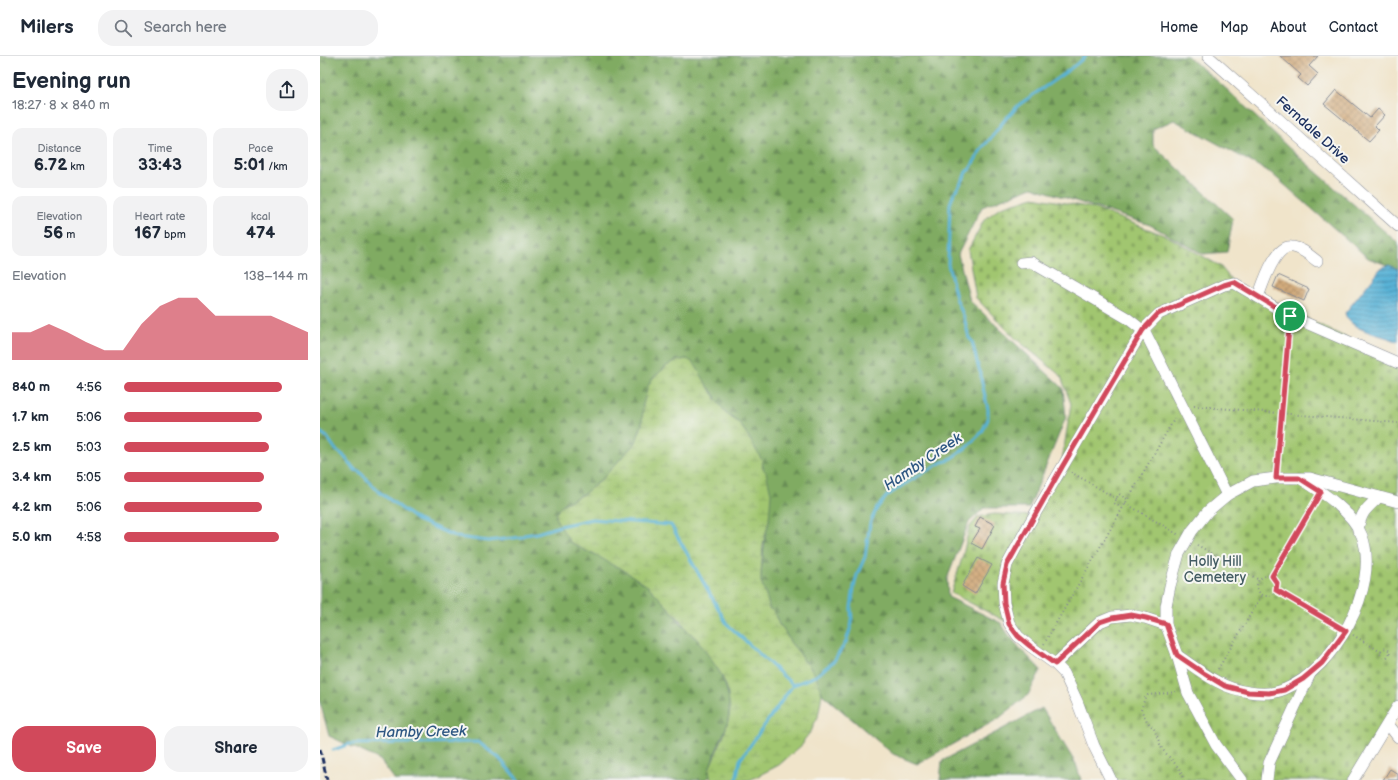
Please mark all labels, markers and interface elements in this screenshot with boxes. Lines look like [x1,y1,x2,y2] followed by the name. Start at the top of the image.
[98,10,378,46] search box
[20,16,74,39] text: Milers
[112,17,134,39] icon: search
[144,18,227,37] text: Search here
[1160,19,1198,36] text: Home
[1220,19,1248,36] text: Map
[1270,19,1307,36] text: About
[1329,19,1378,36] text: Contact
[12,68,131,95] text: Evening run
[266,69,308,111] button: share
[1273,93,1353,167] street label: Ferndale Drive
[12,97,110,113] text: 18:27 · 8 × 840 m
[37,142,81,155] text: Distance
[148,142,172,155] text: Time
[248,142,273,155] text: Pace
[34,155,67,175] text: 6.72
[138,155,182,175] text: 33:43
[234,155,265,175] text: 5:01
[67,160,85,173] text: km
[265,160,288,173] text: /km
[36,210,82,223] text: Elevation
[135,210,185,223] text: Heart rate
[251,210,271,223] text: kcal
[43,223,63,243] text: 56
[134,223,161,243] text: 167
[246,223,275,243] text: 474
[63,228,75,241] text: m
[161,228,186,241] text: bpm
[12,268,66,284] text: Elevation
[244,268,308,284] text: 138–144 m
[1273,299,1307,333] pin
[1279,305,1301,327] icon: arrive
[12,379,50,395] text: 840 m
[76,379,102,395] text: 4:56
[12,409,49,425] text: 1.7 km
[76,409,102,425] text: 5:06
[880,428,966,495] water label: Hamby Creek
[12,439,52,455] text: 2.5 km
[76,439,102,455] text: 5:03
[12,469,52,485] text: 3.4 km
[76,469,101,485] text: 5:05
[12,499,52,515] text: 4.2 km
[76,499,102,515] text: 5:06
[12,529,52,545] text: 5.0 km
[76,529,102,545] text: 4:58
[1184,553,1247,586] park label: Holly Hill Cemetery
[375,722,467,742] water label: Hamby Creek
[12,726,156,772] button: Save
[164,726,308,772] button: Share

